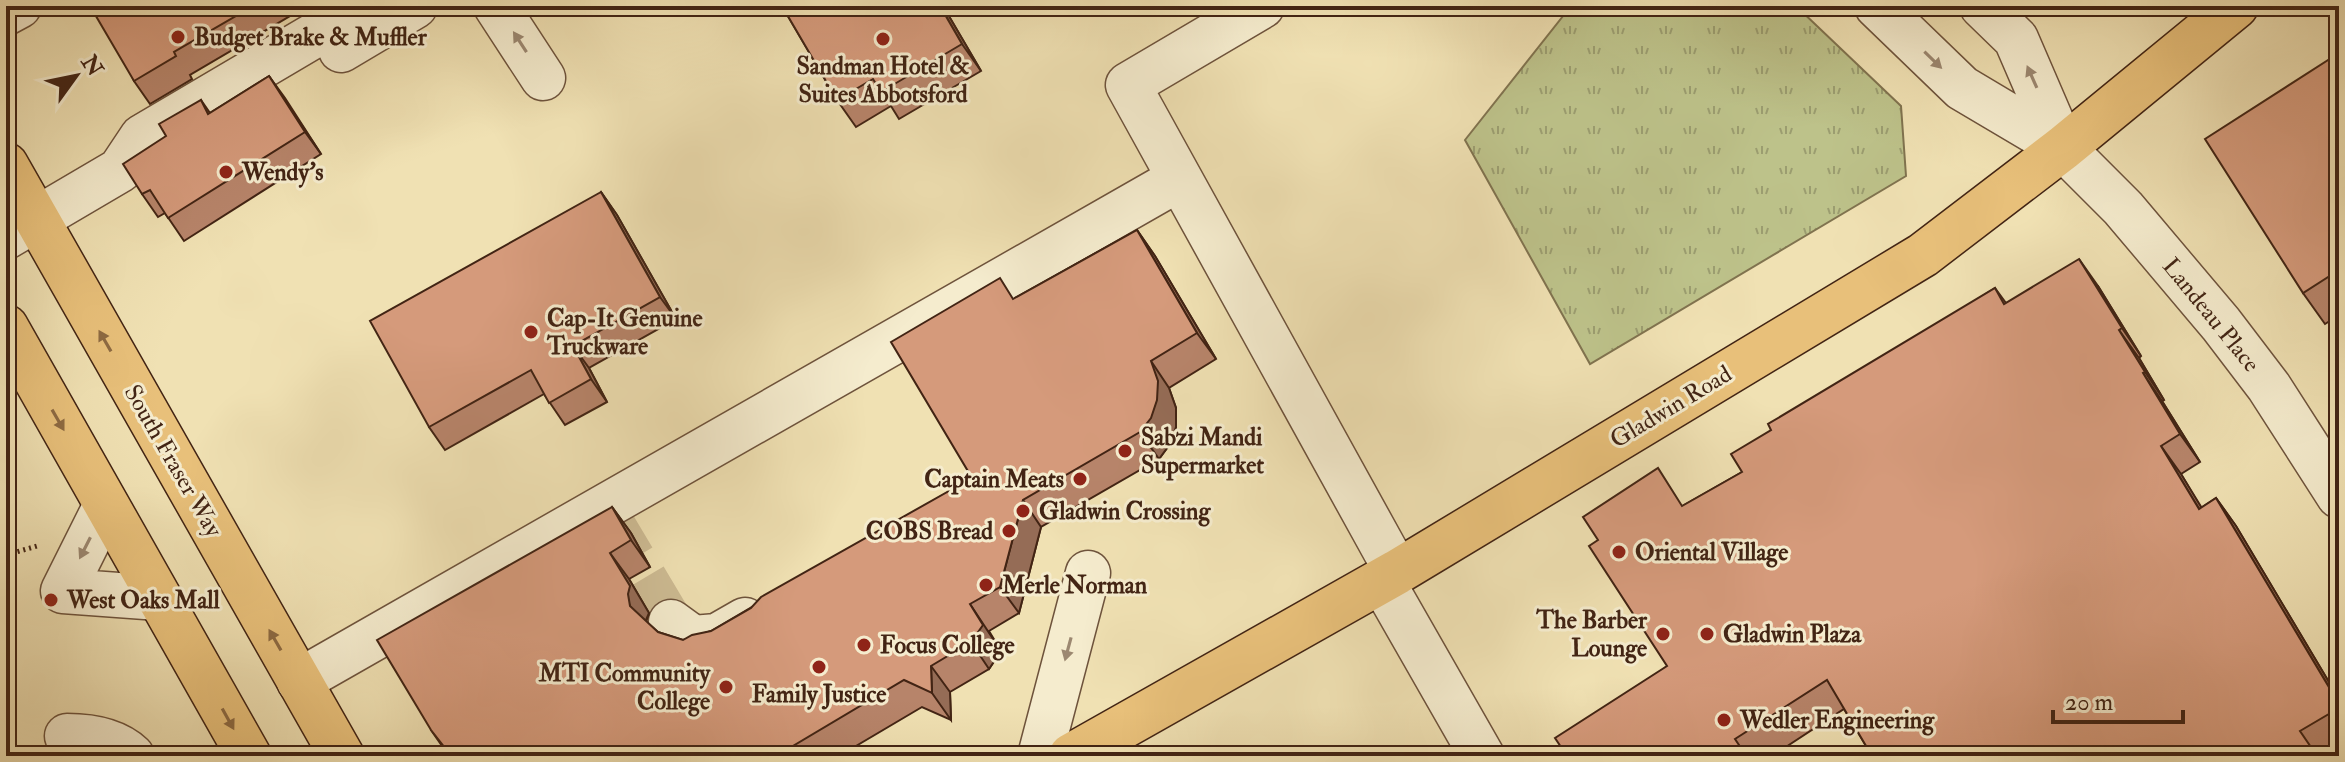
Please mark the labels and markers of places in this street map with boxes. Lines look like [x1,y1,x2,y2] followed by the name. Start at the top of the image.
[194,22,428,53] place label: Budget Brake & Muffler
[169,28,187,46] marker: Budget Brake & Muffler
[874,30,892,48] marker: Sandman Hotel & Suites Abbotsford
[796,51,970,110] place label: Sandman Hotel & Suites Abbotsford
[241,157,323,188] place label: Wendy's
[217,163,235,181] marker: Wendy's
[546,303,702,362] place label: Cap-It Genuine Truckware
[522,323,540,341] marker: Cap-It Genuine Truckware
[1141,422,1264,481] place label: Sabzi Mandi Supermarket
[1116,442,1134,460] marker: Sabzi Mandi Supermarket
[924,464,1064,495] place label: Captain Meats
[1071,470,1089,488] marker: Captain Meats
[1039,496,1211,527] place label: Gladwin Crossing
[1014,502,1032,520] marker: Gladwin Crossing
[866,516,993,547] place label: COBS Bread
[1000,522,1018,540] marker: COBS Bread
[1635,537,1788,568] place label: Oriental Village
[1610,543,1628,561] marker: Oriental Village
[1001,570,1148,601] place label: Merle Norman
[977,576,995,594] marker: Merle Norman
[66,585,220,616] place label: West Oaks Mall
[42,591,60,609] marker: West Oaks Mall
[1535,605,1648,664] place label: The Barber Lounge
[1723,619,1862,650] place label: Gladwin Plaza
[1654,625,1672,643] marker: The Barber Lounge
[1698,625,1716,643] marker: Gladwin Plaza
[880,630,1015,661] place label: Focus College
[855,636,873,654] marker: Focus College
[538,658,711,717] place label: MTI Community College
[810,658,828,676] marker: Family Justice
[717,678,735,696] marker: MTI Community College
[752,679,886,710] place label: Family Justice
[1739,705,1935,736] place label: Wedler Engineering
[1715,711,1733,729] marker: Wedler Engineering

